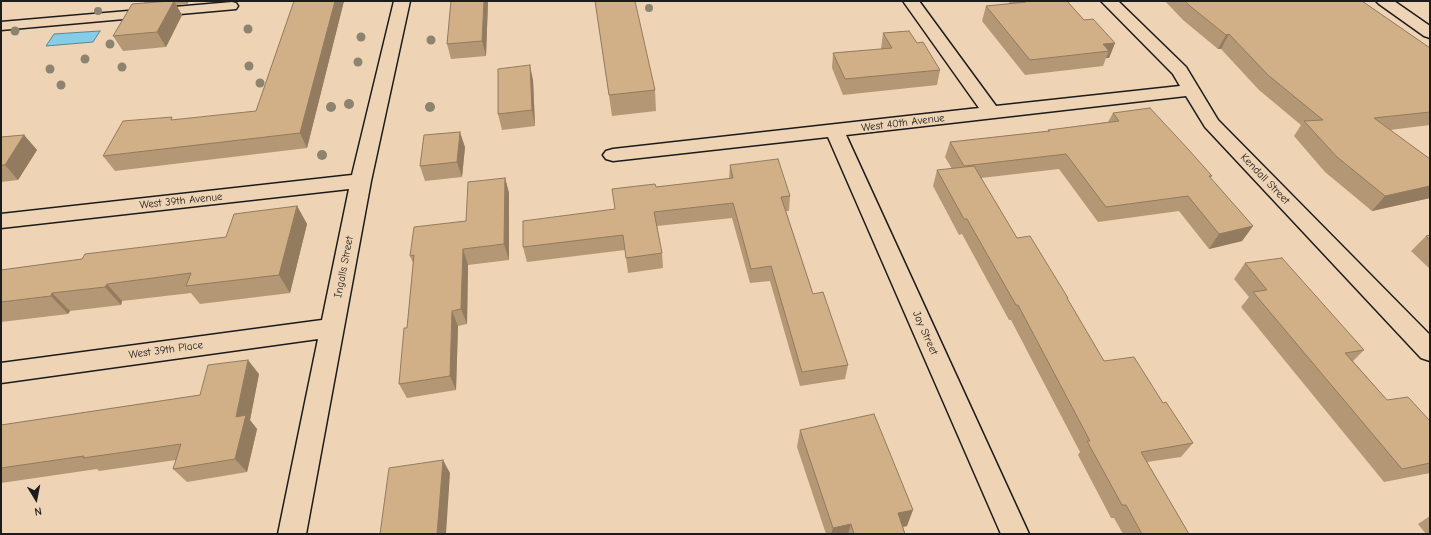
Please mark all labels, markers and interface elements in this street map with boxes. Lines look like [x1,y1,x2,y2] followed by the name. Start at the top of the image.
[861,111,945,135] street label: West 40th Avenue
[1238,151,1292,207] street label: Kendall Street
[139,190,223,212] street label: West 39th Avenue
[332,235,356,299] street label: Ingalls Street
[909,309,941,357] street label: Jay Street
[128,338,204,362] street label: West 39th Place
[16,479,56,519] north arrow
[34,504,43,518] text: N

